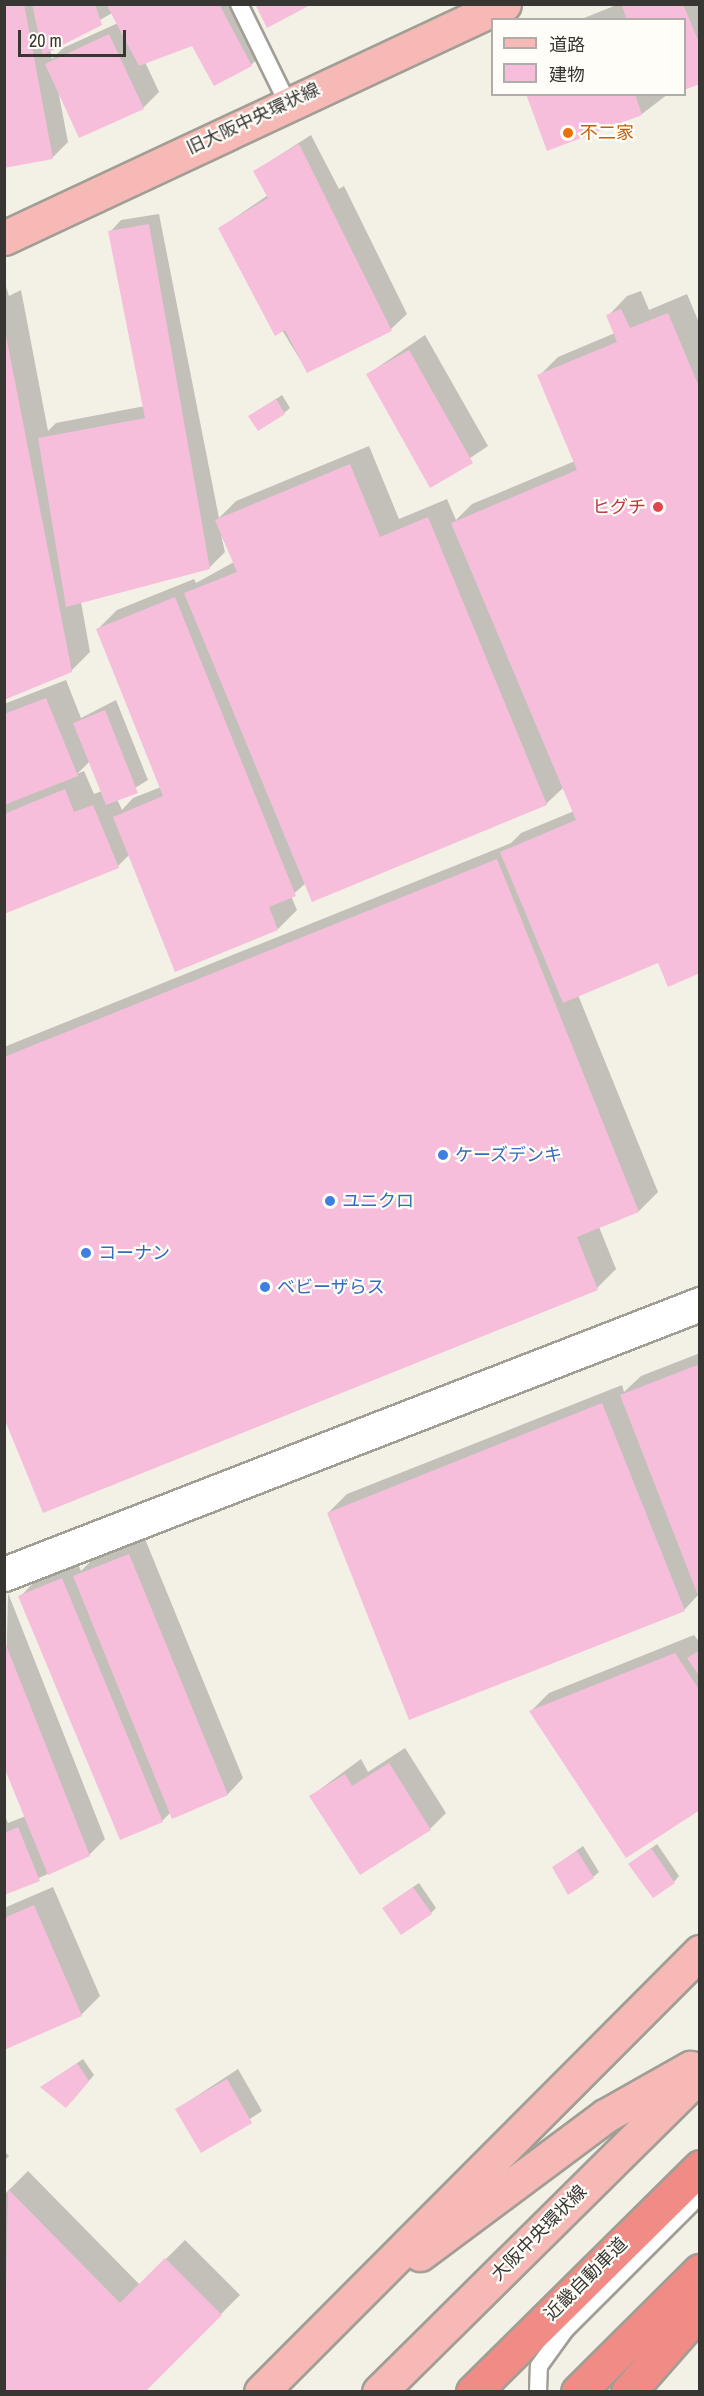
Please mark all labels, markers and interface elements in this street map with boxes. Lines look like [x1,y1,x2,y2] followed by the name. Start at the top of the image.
[21,18,129,56] scale bar
[491,18,686,96] legend
[29,28,62,53] text: 20 m
[549,32,585,57] text: 道路
[549,62,585,87] text: 建物
[183,79,323,159] street label: 旧大阪中央環状線
[580,122,634,144] place label: 不二家
[561,126,575,140] marker: 不二家
[592,496,646,518] place label: ヒグチ
[651,500,665,514] marker: ヒグチ
[455,1144,563,1166] place label: ケーズデンキ
[436,1148,450,1162] marker: ケーズデンキ
[342,1190,414,1212] place label: ユニクロ
[323,1194,337,1208] marker: ユニクロ
[98,1242,170,1264] place label: コーナン
[79,1246,93,1260] marker: コーナン
[277,1276,385,1298] place label: ベビーザらス
[258,1280,272,1294] marker: ベビーザらス
[487,2181,591,2285] street label: 大阪中央環状線
[540,2233,632,2325] street label: 近畿自動車道

